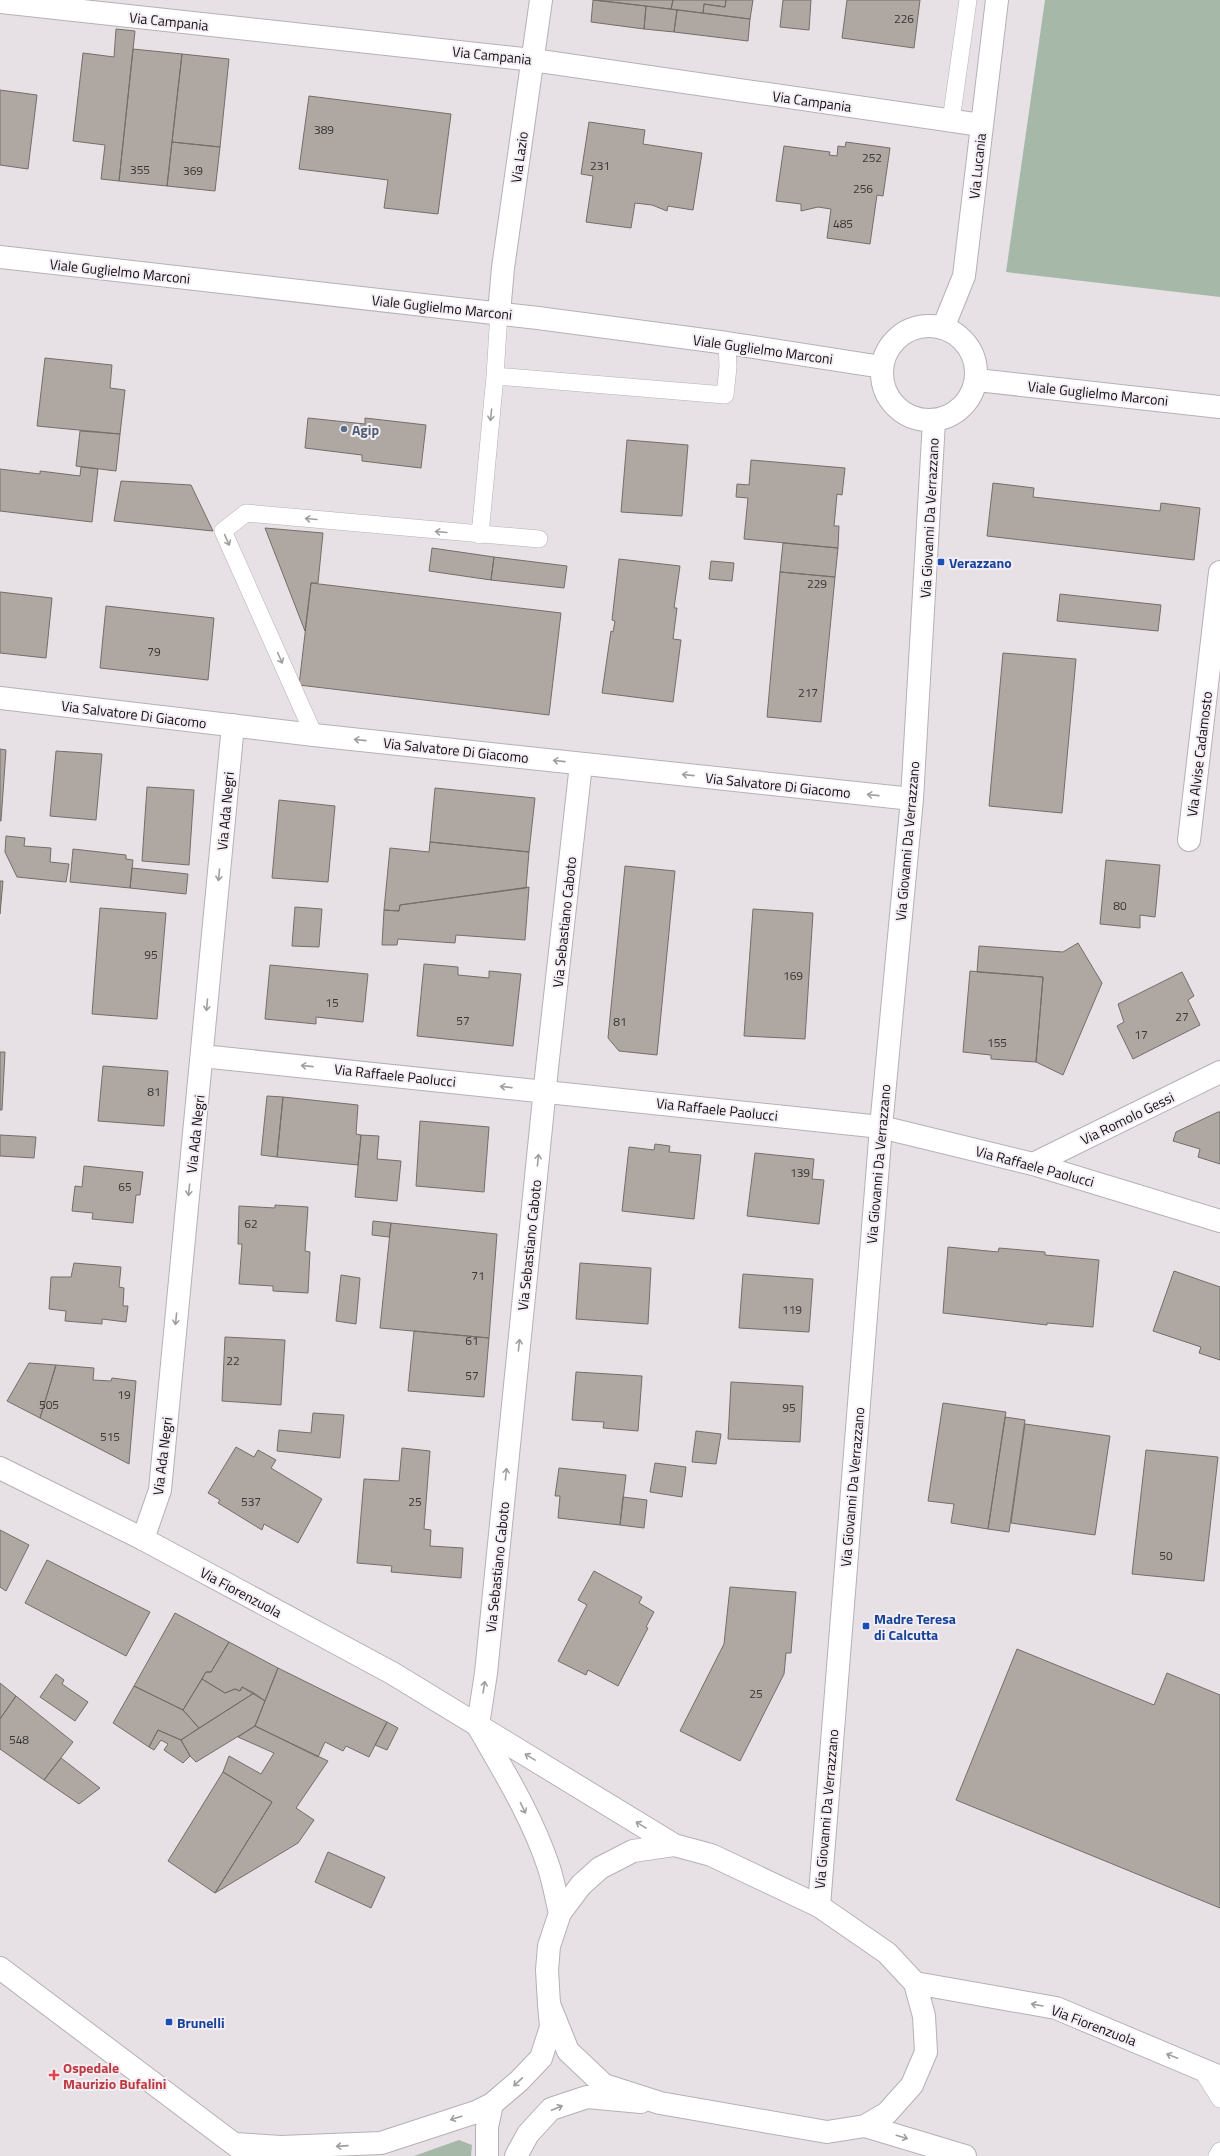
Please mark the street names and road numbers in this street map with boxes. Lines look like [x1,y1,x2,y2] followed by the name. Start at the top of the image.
[128,6,210,36] street label: Via Campania
[451,40,533,70] street label: Via Campania
[771,85,853,117] street label: Via Campania
[505,130,533,184] street label: Via Lazio
[963,132,991,200] street label: Via Lucania
[49,253,191,289] street label: Viale Guglielmo Marconi
[371,289,513,325] street label: Viale Guglielmo Marconi
[692,329,834,369] street label: Viale Guglielmo Marconi
[1027,375,1169,411] street label: Viale Guglielmo Marconi
[914,437,944,599] street label: Via Giovanni Da Verrazzano
[1181,690,1217,818] street label: Via Alvise Cadamosto
[60,695,208,733] street label: Via Salvatore Di Giacomo
[382,732,530,768] street label: Via Salvatore Di Giacomo
[890,760,924,922] street label: Via Giovanni Da Verrazzano
[704,767,852,803] street label: Via Salvatore Di Giacomo
[211,771,239,851] street label: Via Ada Negri
[547,856,581,988] street label: Via Sebastiano Caboto
[333,1058,457,1092] street label: Via Raffaele Paolucci
[861,1083,895,1245] street label: Via Giovanni Da Verrazzano
[1077,1086,1177,1150] street label: Via Romolo Gessi
[655,1092,779,1126] street label: Via Raffaele Paolucci
[180,1094,210,1174] street label: Via Ada Negri
[973,1140,1097,1192] street label: Via Raffaele Paolucci
[512,1179,546,1311] street label: Via Sebastiano Caboto
[835,1406,869,1568] street label: Via Giovanni Da Verrazzano
[147,1416,177,1496] street label: Via Ada Negri
[480,1501,514,1633] street label: Via Sebastiano Caboto
[196,1562,286,1622] street label: Via Fiorenzuola
[809,1728,843,1890] street label: Via Giovanni Da Verrazzano
[1048,1999,1140,2051] street label: Via Fiorenzuola

